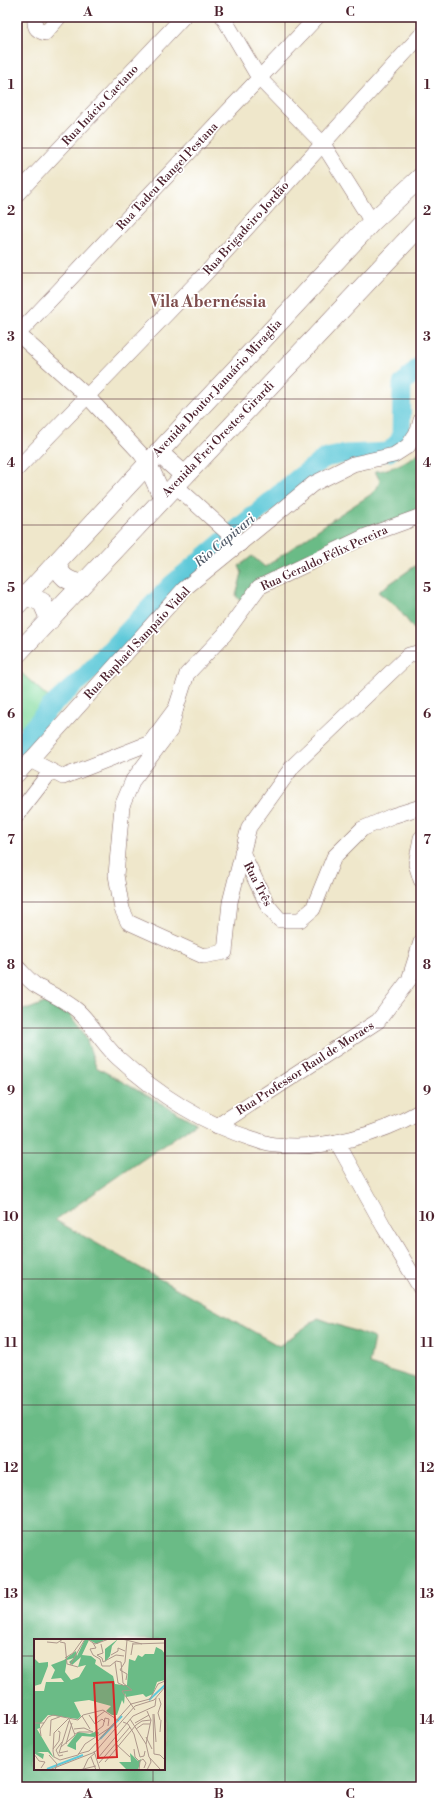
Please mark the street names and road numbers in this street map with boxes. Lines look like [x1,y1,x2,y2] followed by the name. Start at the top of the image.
[59,61,142,149] street label: Rua Inácio Caetano
[113,119,222,233] street label: Rua Tadeu Rangel Pestana
[200,178,293,278] street label: Rua Brigadeiro Jordão
[149,316,286,461] street label: Avenida Doutor Januário Miraglia
[158,378,278,501] street label: Avenida Frei Orestes Girardi
[258,522,391,594] street label: Rua Geraldo Félix Pereira
[81,584,194,703] street label: Rua Raphael Sampaio Vidal
[240,859,275,909] street label: Rua Três
[234,1018,377,1119] street label: Rua Professor Raul de Moraes

